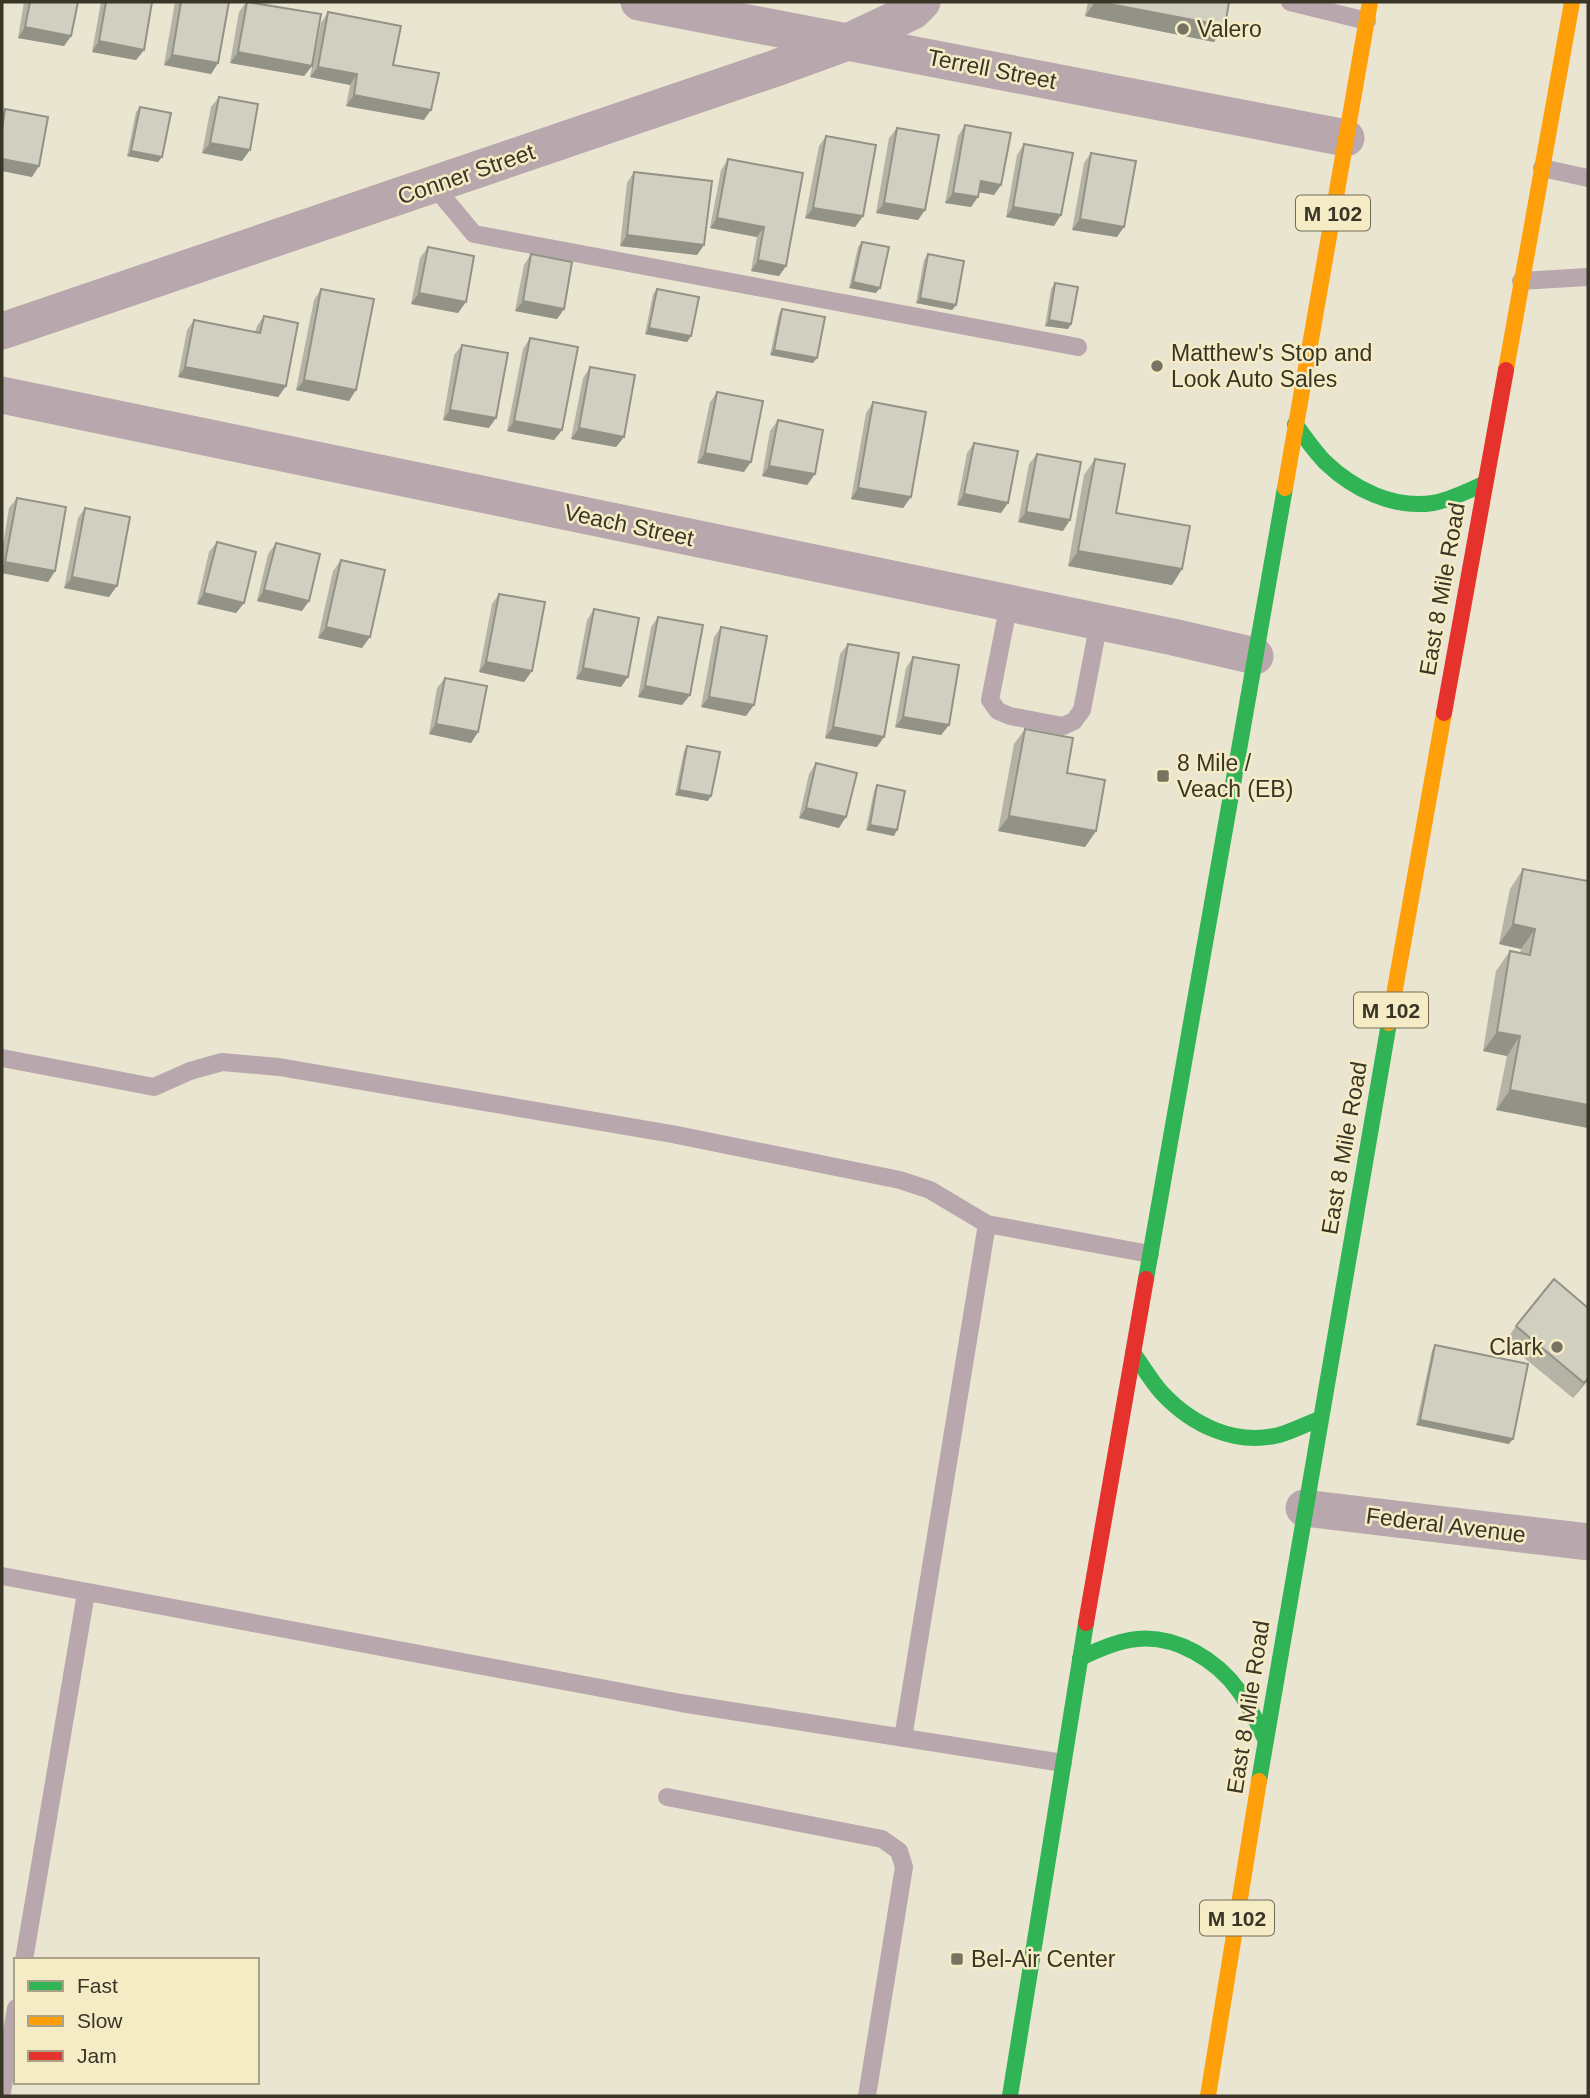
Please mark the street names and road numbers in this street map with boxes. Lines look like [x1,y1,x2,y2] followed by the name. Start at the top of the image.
[926,44,1059,94] street label: Terrell Street
[394,138,538,210] street label: Conner Street
[1296,196,1370,230] road number: M 102
[562,499,697,552] street label: Veach Street
[1414,501,1470,677] street label: East 8 Mile Road
[1354,992,1428,1028] road number: M 102
[1316,1060,1372,1236] street label: East 8 Mile Road
[1365,1502,1527,1548] street label: Federal Avenue
[1221,1618,1275,1796] street label: East 8 Mile Road
[1200,1900,1274,1936] road number: M 102

